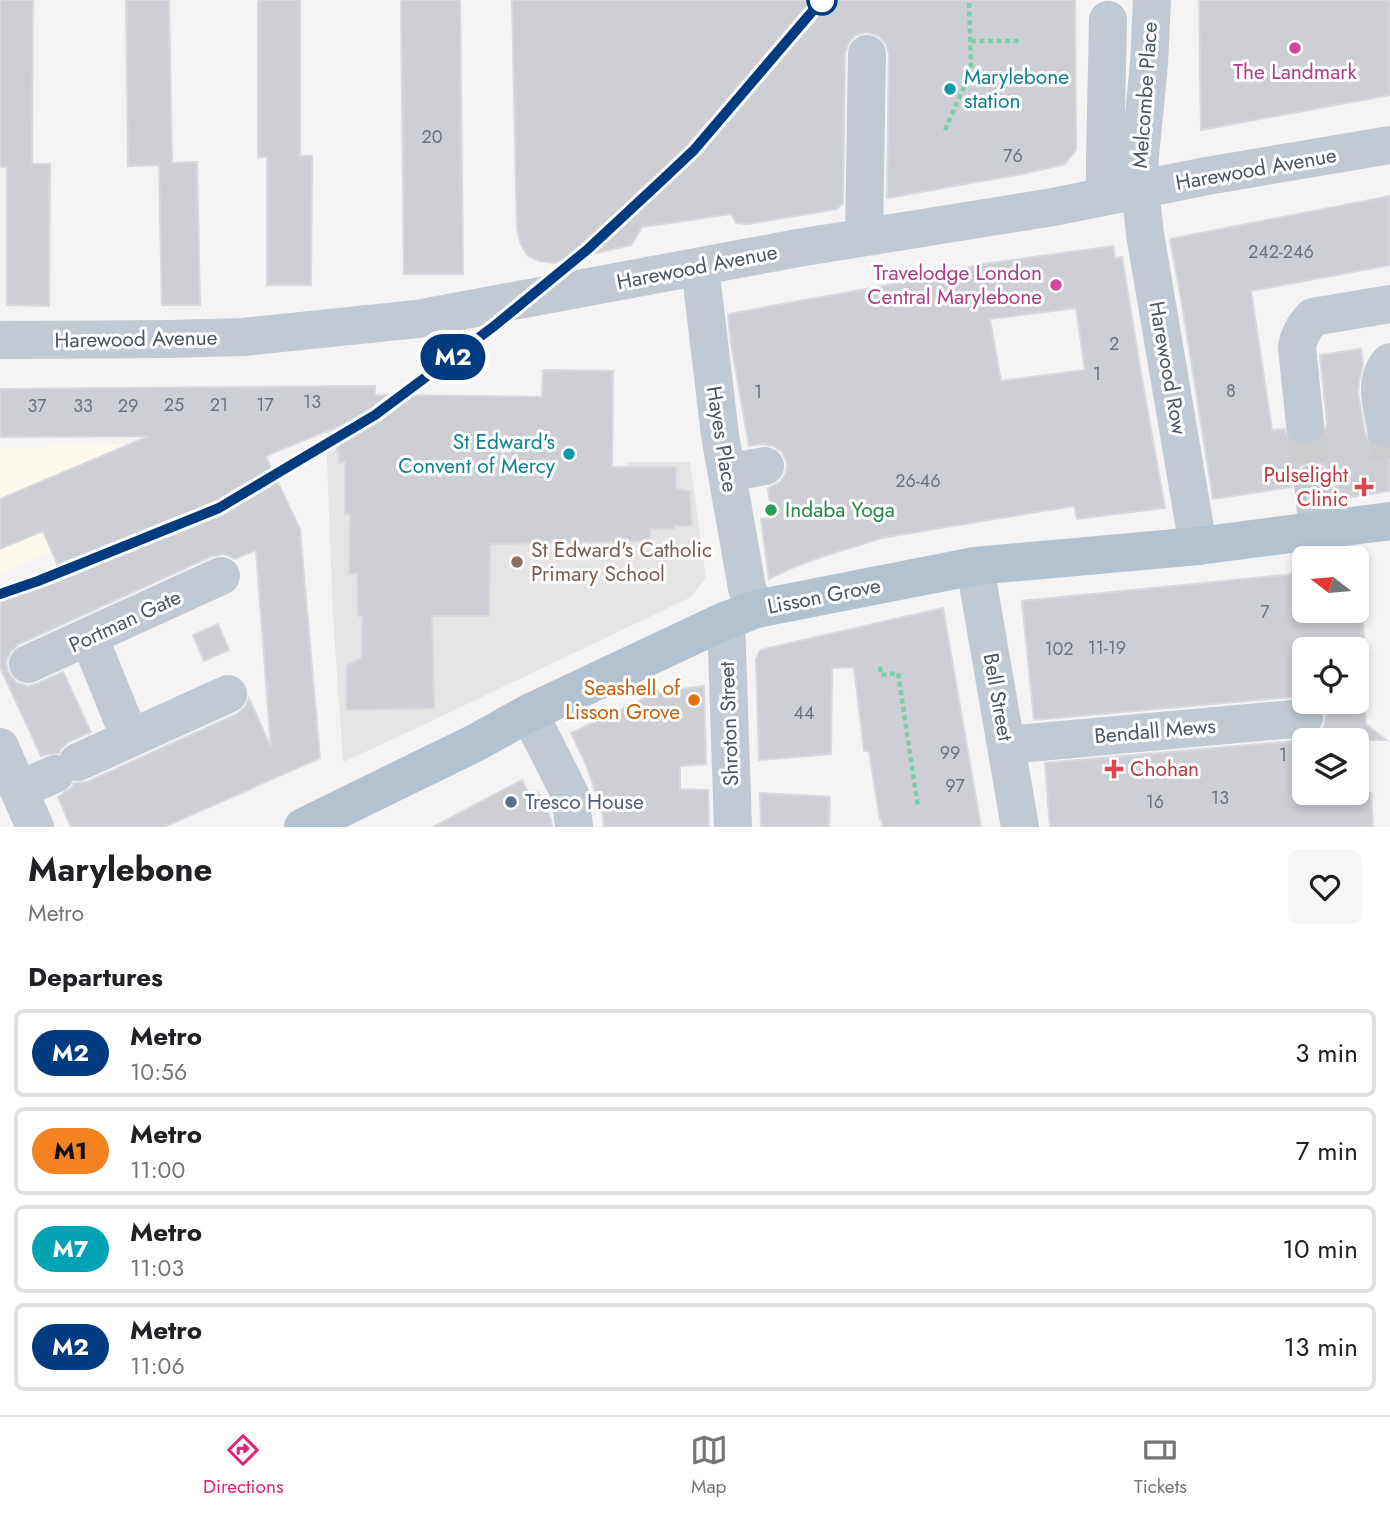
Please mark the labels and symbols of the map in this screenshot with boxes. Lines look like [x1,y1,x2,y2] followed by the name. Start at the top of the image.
[807,0,837,15] unlabelled marker
[1125,20,1165,169] street label: Melcombe Place
[1287,40,1303,56] marker: The Landmark
[1233,57,1357,87] place label: The Landmark
[964,62,1069,116] place label: Marylebone station
[942,81,958,97] marker: Marylebone station
[421,124,443,150] house number: 20
[1173,140,1339,198] street label: Harewood Avenue
[1003,143,1023,169] house number: 76
[614,237,780,297] street label: Harewood Avenue
[1248,239,1314,265] house number: 242-246
[867,258,1042,312] place label: Travelodge London Central Marylebone
[1048,277,1064,293] marker: Travelodge London Central Marylebone
[1142,299,1195,438] street label: Harewood Row
[54,323,218,355] street label: Harewood Avenue
[1109,331,1119,357] house number: 2
[421,334,484,380] line badge: M2
[1093,361,1101,387] house number: 1
[1226,378,1236,404] house number: 8
[754,379,762,405] house number: 1
[699,384,745,494] street label: Hayes Place
[303,389,321,415] house number: 13
[164,392,184,418] house number: 25
[210,392,228,418] house number: 21
[256,392,274,418] house number: 17
[27,393,47,419] house number: 37
[73,393,93,419] house number: 33
[118,393,138,419] house number: 29
[398,427,556,481] place label: St Edward's Convent of Mercy
[561,446,577,462] marker: St Edward's Convent of Mercy
[1263,460,1348,514] place label: Pulselight Clinic
[895,468,941,494] house number: 26-46
[1354,477,1374,497] marker: Pulselight Clinic
[785,495,895,525] place label: Indaba Yoga
[763,502,779,518] marker: Indaba Yoga
[531,535,712,589] place label: St Edward's Catholic Primary School
[1292,546,1368,623] north arrow
[509,554,525,570] marker: St Edward's Catholic Primary School
[765,570,883,622] street label: Lisson Grove
[64,582,186,660] street label: Portman Gate
[1260,599,1270,625] house number: 7
[1088,635,1126,661] house number: 11-19
[1044,636,1074,662] house number: 102
[976,651,1020,743] street label: Bell Street
[712,661,746,787] street label: Shroton Street
[565,673,681,727] place label: Seashell of Lisson Grove
[686,692,702,708] marker: Seashell of Lisson Grove
[794,700,815,726] house number: 44
[1093,711,1217,751] street label: Bendall Mews
[940,740,960,766] house number: 99
[1279,742,1287,768] house number: 1
[1130,754,1199,784] place label: Chohan
[1104,759,1124,779] marker: Chohan
[945,773,965,799] house number: 97
[1211,785,1229,811] house number: 13
[525,787,644,817] place label: Tresco House
[1146,789,1164,815] house number: 16
[503,794,519,810] marker: Tresco House

